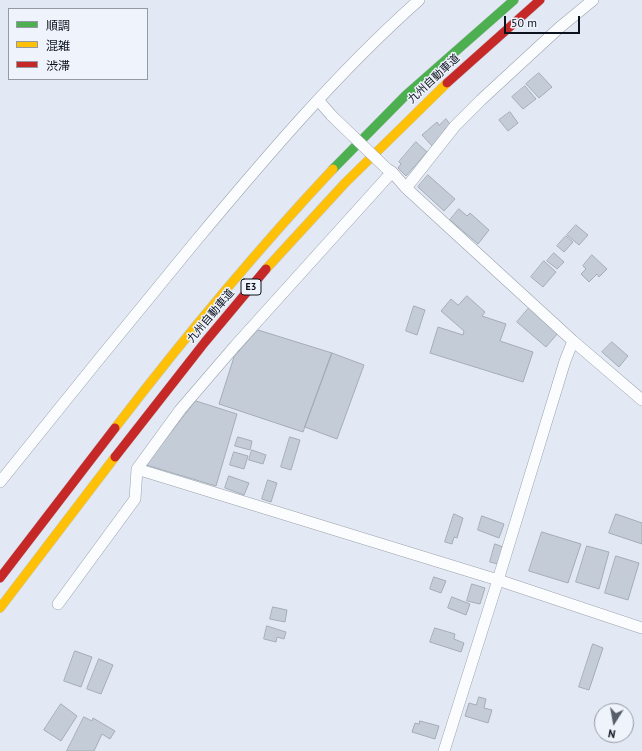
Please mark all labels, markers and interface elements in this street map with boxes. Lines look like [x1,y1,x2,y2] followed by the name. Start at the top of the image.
[8,8,148,80] legend
[506,8,582,34] scale bar
[511,15,537,30] text: 50 m
[46,18,70,33] text: 順調
[46,38,70,53] text: 混雑
[405,52,463,106] street label: 九州自動車道
[46,58,70,73] text: 渋滞
[241,279,261,295] road number: E3
[185,286,237,346] street label: 九州自動車道
[594,703,634,743] north arrow
[607,726,617,741] text: N

